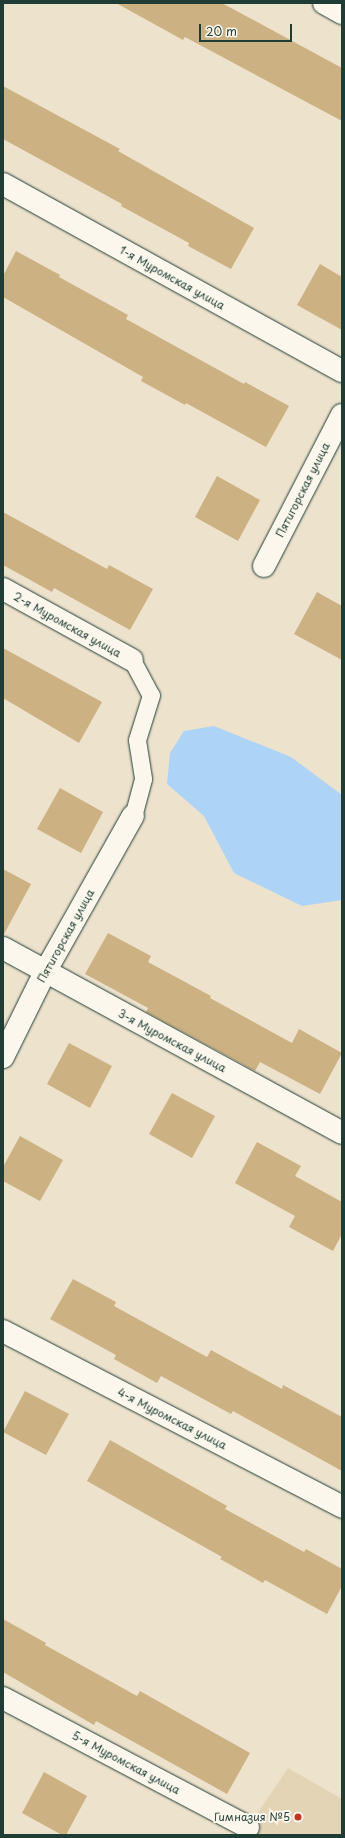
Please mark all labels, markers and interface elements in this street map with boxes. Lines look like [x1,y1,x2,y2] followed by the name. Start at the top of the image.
[201,16,294,42] scale bar
[206,22,237,40] text: 20 m
[117,243,227,313] street label: 1-я Муромская улица
[273,440,333,540] street label: Пятигорская улица
[11,590,123,660] street label: 2-я Муромская улица
[35,887,97,985] street label: Пятигорская улица
[115,1007,229,1075] street label: 3-я Муромская улица
[115,1386,229,1452] street label: 4-я Муромская улица
[70,1729,182,1797] street label: 5-я Муромская улица
[214,1810,290,1824] place label: Гимназия №5
[293,1812,303,1822] marker: Гимназия №5

